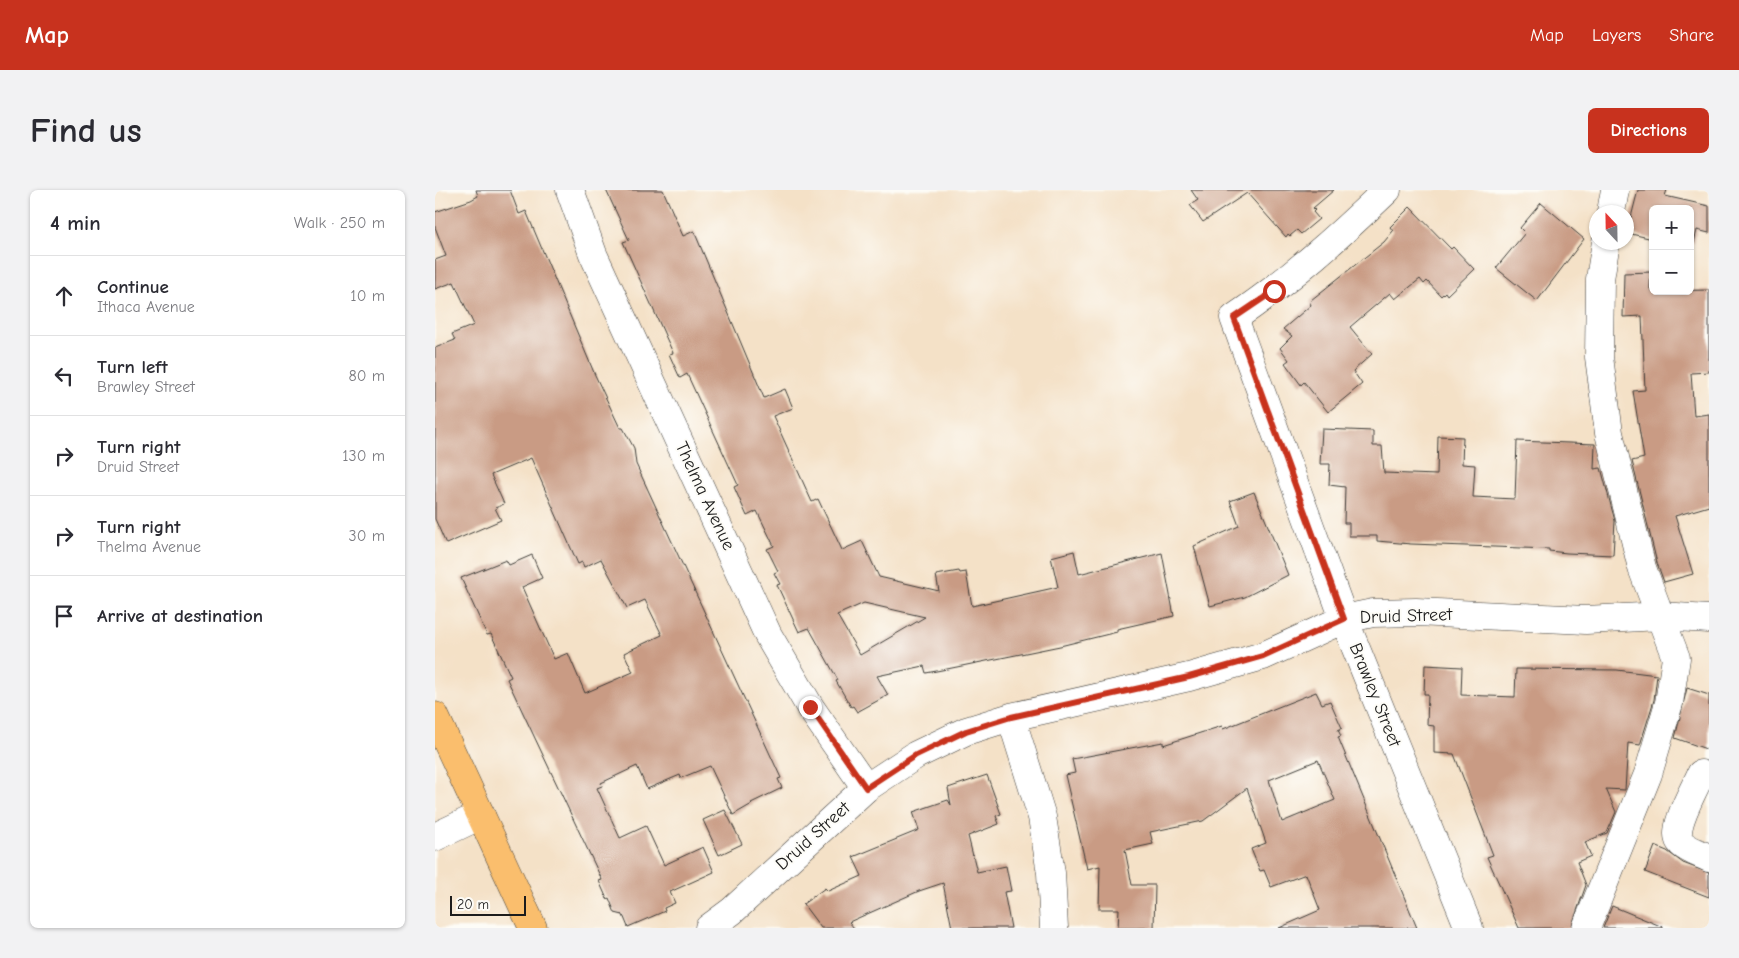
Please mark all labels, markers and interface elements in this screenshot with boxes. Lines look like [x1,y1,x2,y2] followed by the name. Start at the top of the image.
[25,21,69,49] text: Map
[1530,25,1564,46] text: Map
[1592,25,1641,46] text: Layers
[1669,25,1714,46] text: Share
[1588,108,1709,153] button: Directions
[30,110,142,151] text: Find us
[1589,205,1634,250] north arrow
[1649,205,1694,295] map controls
[1649,205,1694,250] button: +
[50,211,101,235] text: 4 min
[294,214,385,232] text: Walk · 250 m
[1649,250,1694,295] button: −
[97,276,169,298] text: Continue
[1263,280,1286,303] route start
[50,282,78,310] icon: ahead
[350,287,385,305] text: 10 m
[97,298,195,316] text: Ithaca Avenue
[97,356,168,378] text: Turn left
[50,362,78,390] icon: left
[348,367,385,385] text: 80 m
[97,378,195,396] text: Brawley Street
[97,436,181,458] text: Turn right
[671,439,739,553] street label: Thelma Avenue
[50,442,78,470] icon: right
[342,447,385,465] text: 130 m
[97,458,179,476] text: Druid Street
[97,516,181,538] text: Turn right
[50,522,78,550] icon: right
[349,527,385,545] text: 30 m
[97,538,201,556] text: Thelma Avenue
[50,602,78,630] icon: arrive
[1359,604,1453,628] street label: Druid Street
[97,605,263,627] text: Arrive at destination
[1345,640,1406,751] street label: Brawley Street
[799,696,822,719] route end
[772,797,855,875] street label: Druid Street
[450,893,526,916] scale bar
[457,896,489,913] text: 20 m

